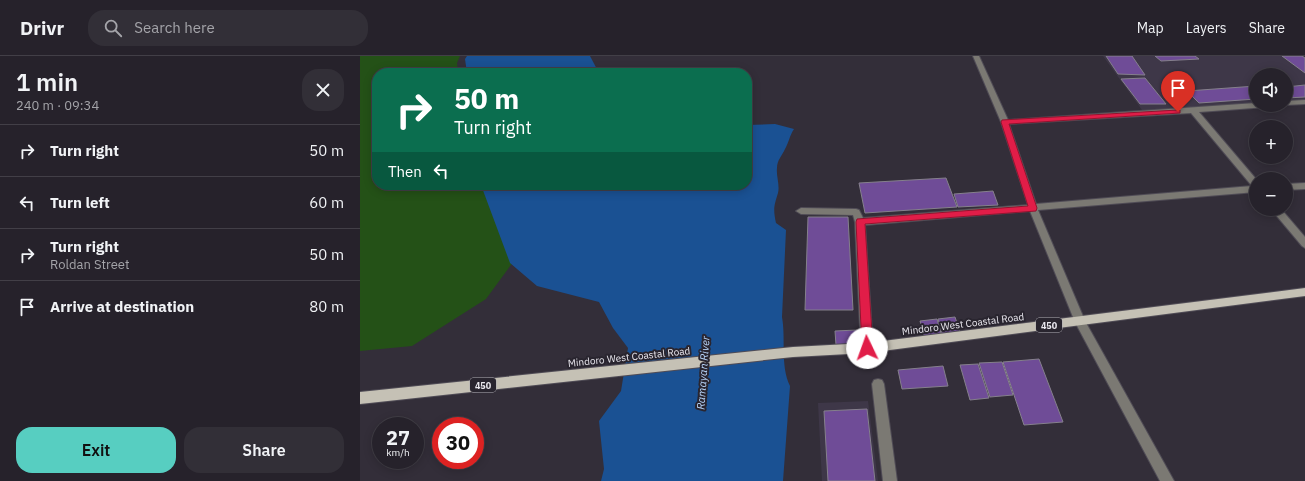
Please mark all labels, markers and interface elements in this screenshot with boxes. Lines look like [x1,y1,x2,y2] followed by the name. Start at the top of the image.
[88,10,368,46] search box
[20,16,64,40] text: Drivr
[102,17,124,39] icon: search
[134,18,215,37] text: Search here
[1137,19,1164,37] text: Map
[1186,19,1227,37] text: Layers
[1249,19,1285,37] text: Share
[16,66,78,98] text: 1 min
[1249,68,1293,216] map controls
[1249,68,1293,112] button: sound
[302,69,344,111] button: close
[1161,71,1195,112] pin
[1167,77,1189,99] icon: arrive
[454,80,519,117] text: 50 m
[388,84,440,136] icon: right
[16,97,99,114] text: 240 m · 09:34
[454,116,532,139] text: Turn right
[1249,120,1293,164] button: +
[16,140,38,162] icon: right
[50,141,119,160] text: Turn right
[309,141,344,160] text: 50 m
[430,160,452,182] icon: left
[388,162,422,181] text: Then
[1249,172,1293,216] button: −
[16,192,38,214] icon: left
[50,193,110,212] text: Turn left
[309,193,344,212] text: 60 m
[50,237,119,256] text: Turn right
[16,244,38,266] icon: right
[309,245,344,264] text: 50 m
[50,256,130,273] text: Roldan Street
[16,296,38,318] icon: arrive
[50,297,194,316] text: Arrive at destination
[309,297,344,316] text: 80 m
[901,310,1025,338] street label: Mindoro West Coastal Road
[1036,318,1062,332] road number: 450
[846,327,888,369] position arrow
[693,335,713,410] water label: Ramayan River
[567,344,691,370] street label: Mindoro West Coastal Road
[470,378,496,392] road number: 450
[432,417,484,469] speed limit sign: 30
[386,424,410,451] text: 27
[16,427,176,473] button: Exit
[184,427,344,473] button: Share
[386,446,410,459] text: km/h

